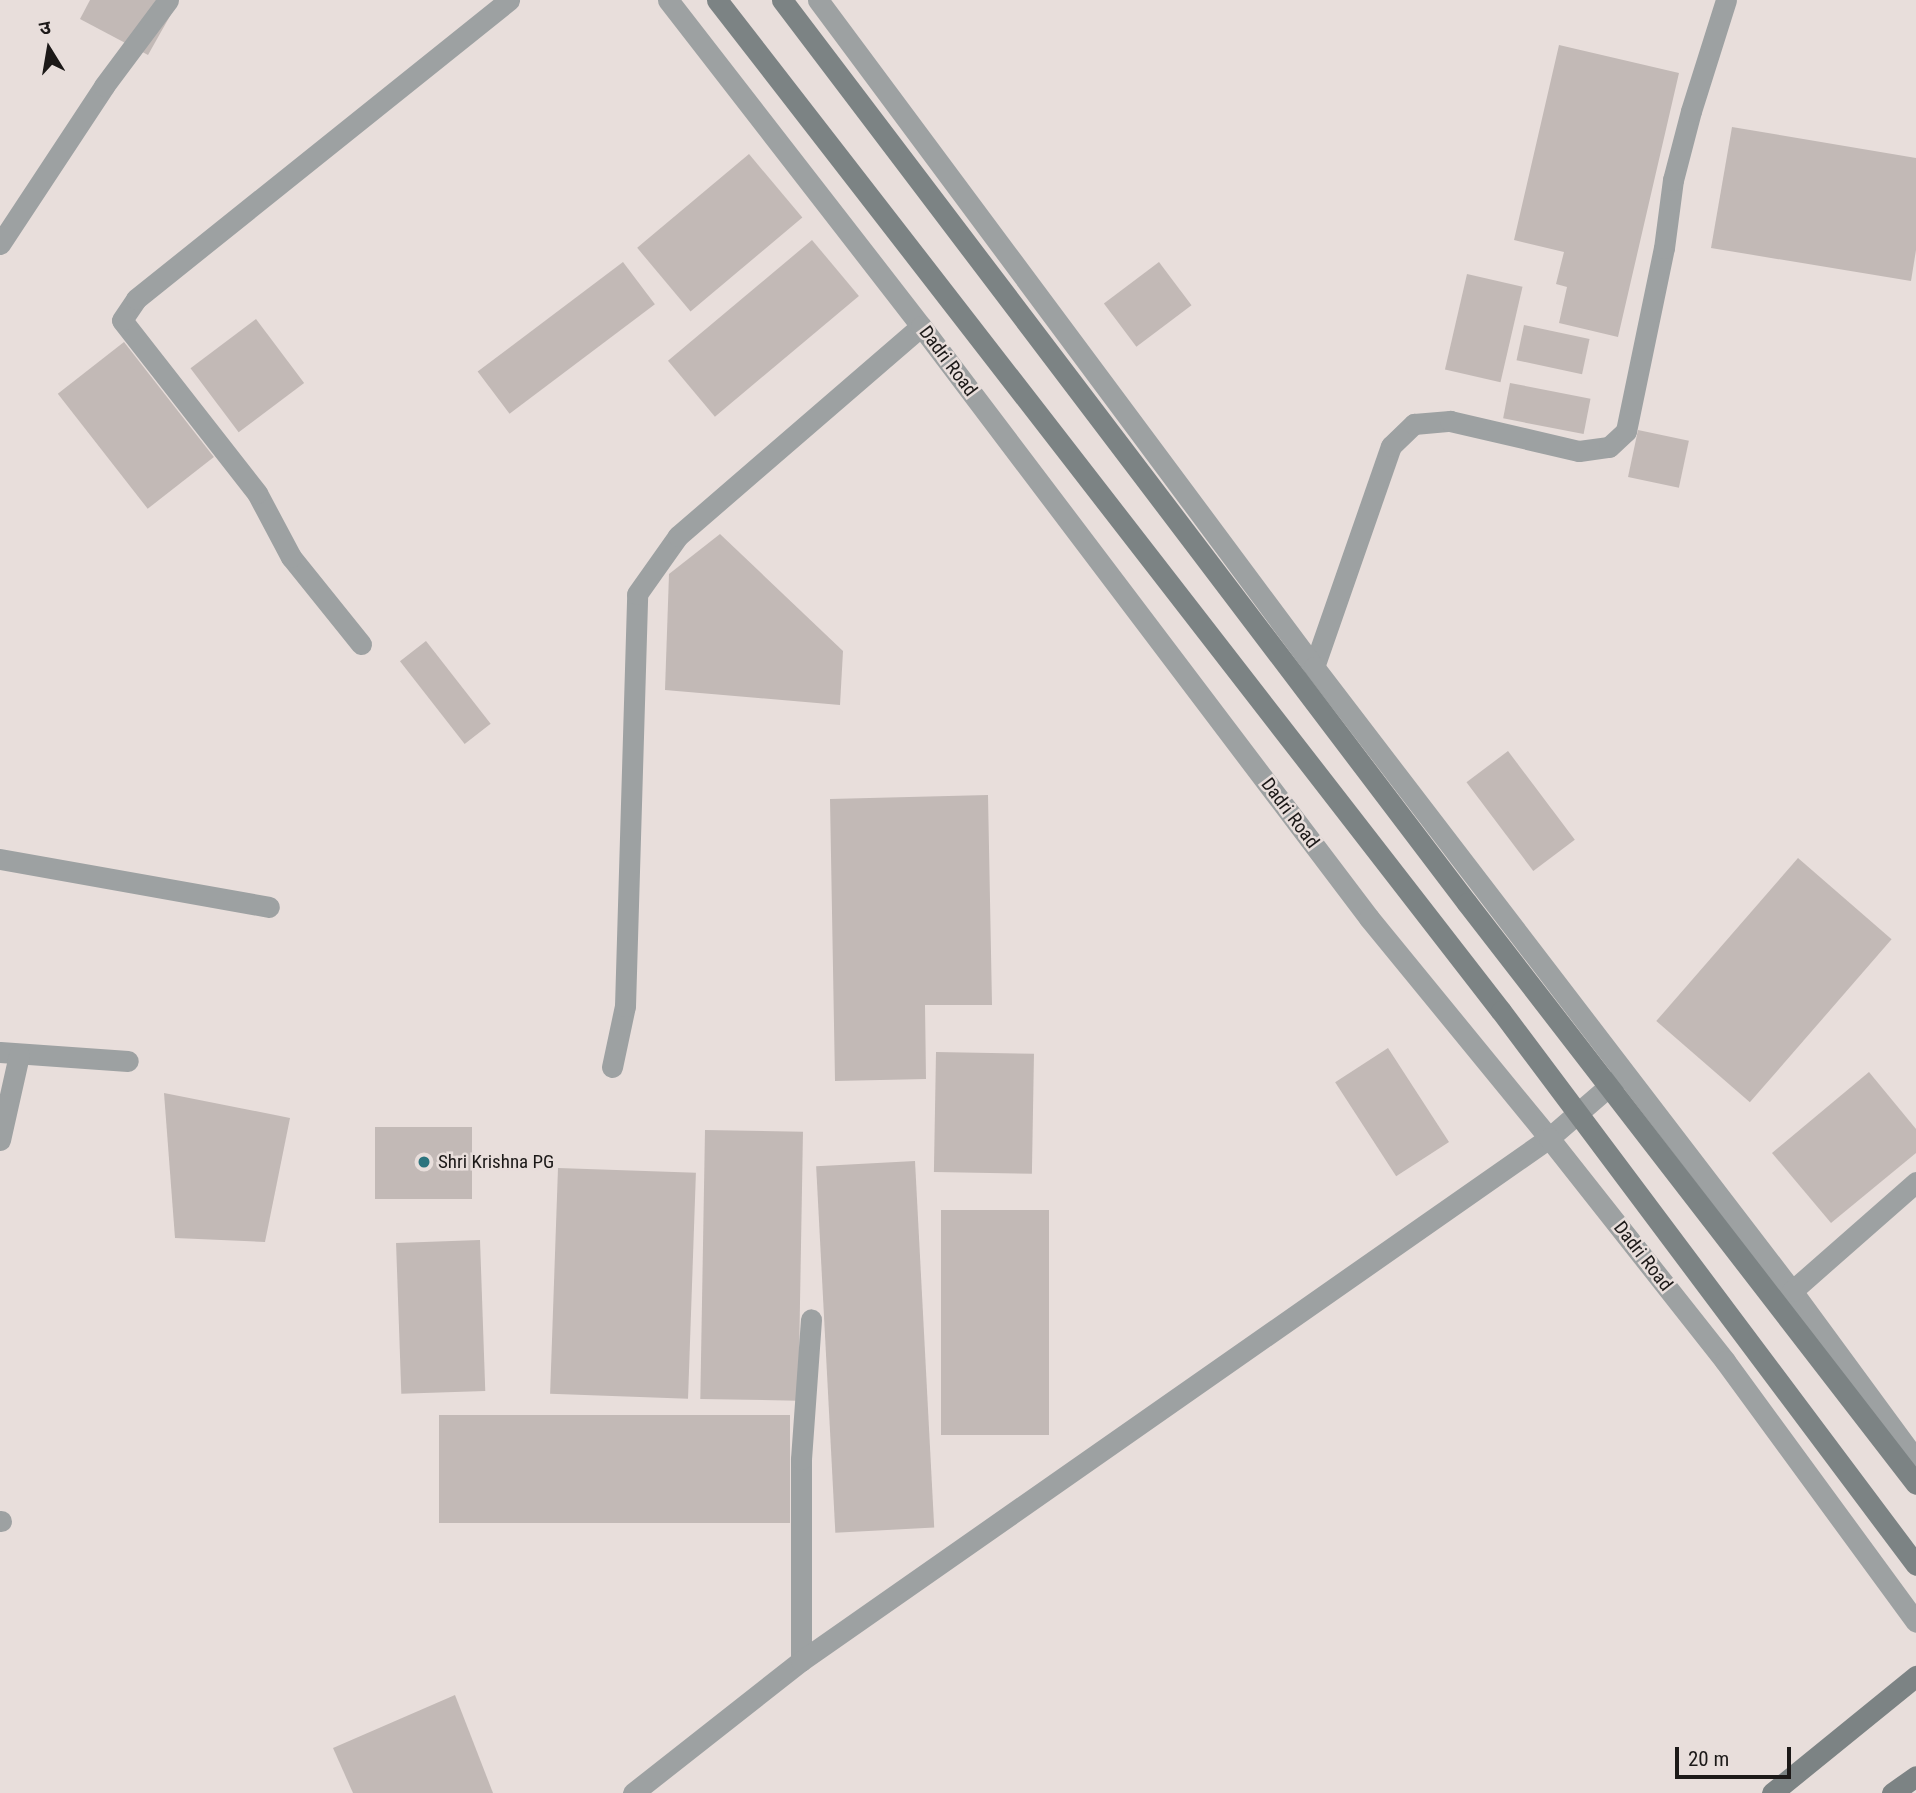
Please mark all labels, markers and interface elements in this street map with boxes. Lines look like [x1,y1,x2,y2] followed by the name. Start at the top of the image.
[14,14,84,84] north arrow
[37,16,53,40] text: उ
[914,321,982,401] street label: Dadri Road
[1256,773,1324,853] street label: Dadri Road
[438,1151,554,1173] place label: Shri Krishna PG
[416,1154,432,1170] marker: Shri Krishna PG
[1609,1217,1677,1295] street label: Dadri Road
[1678,1734,1794,1778] scale bar
[1688,1747,1729,1771] text: 20 m

